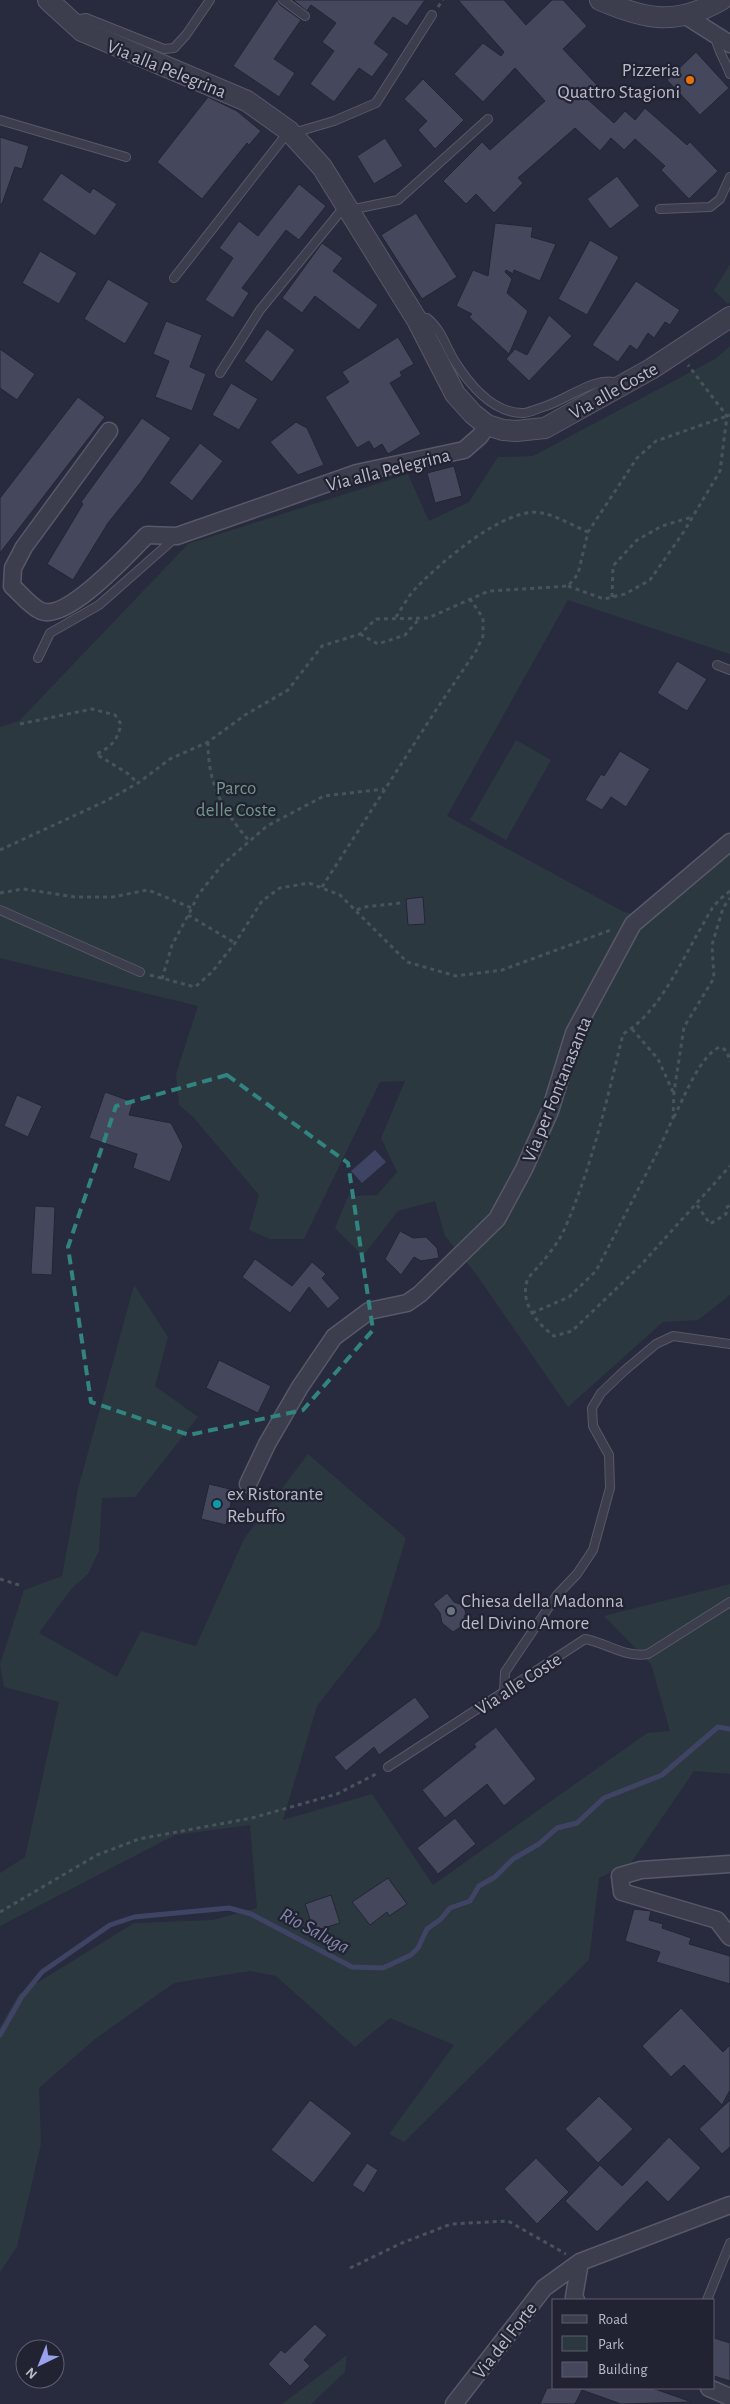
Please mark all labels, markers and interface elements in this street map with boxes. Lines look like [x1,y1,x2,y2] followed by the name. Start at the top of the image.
[104,37,229,102] street label: Via alla Pelegrina
[557,61,680,102] place label: Pizzeria Quattro Stagioni
[684,74,696,86] marker: Pizzeria Quattro Stagioni
[566,359,661,423] street label: Via alle Coste
[324,446,452,495] street label: Via alla Pelegrina
[196,779,276,820] park label: Parco delle Coste
[520,1014,595,1165] street label: Via per Fontanasanta
[227,1485,323,1526] place label: ex Ristorante Rebuffo
[211,1498,223,1510] marker: ex Ristorante Rebuffo
[461,1592,624,1633] place label: Chiesa della Madonna del Divino Amore
[445,1605,457,1617] marker: Chiesa della Madonna del Divino Amore
[473,1650,565,1719] street label: Via alle Coste
[277,1904,353,1957] water label: Rio Saluga
[470,2299,541,2383] street label: Via del Forte
[552,2299,715,2389] legend
[598,2312,628,2327] text: Road
[598,2337,624,2352] text: Park
[15,2339,65,2389] north arrow
[598,2362,648,2377] text: Building
[23,2364,40,2381] text: N

